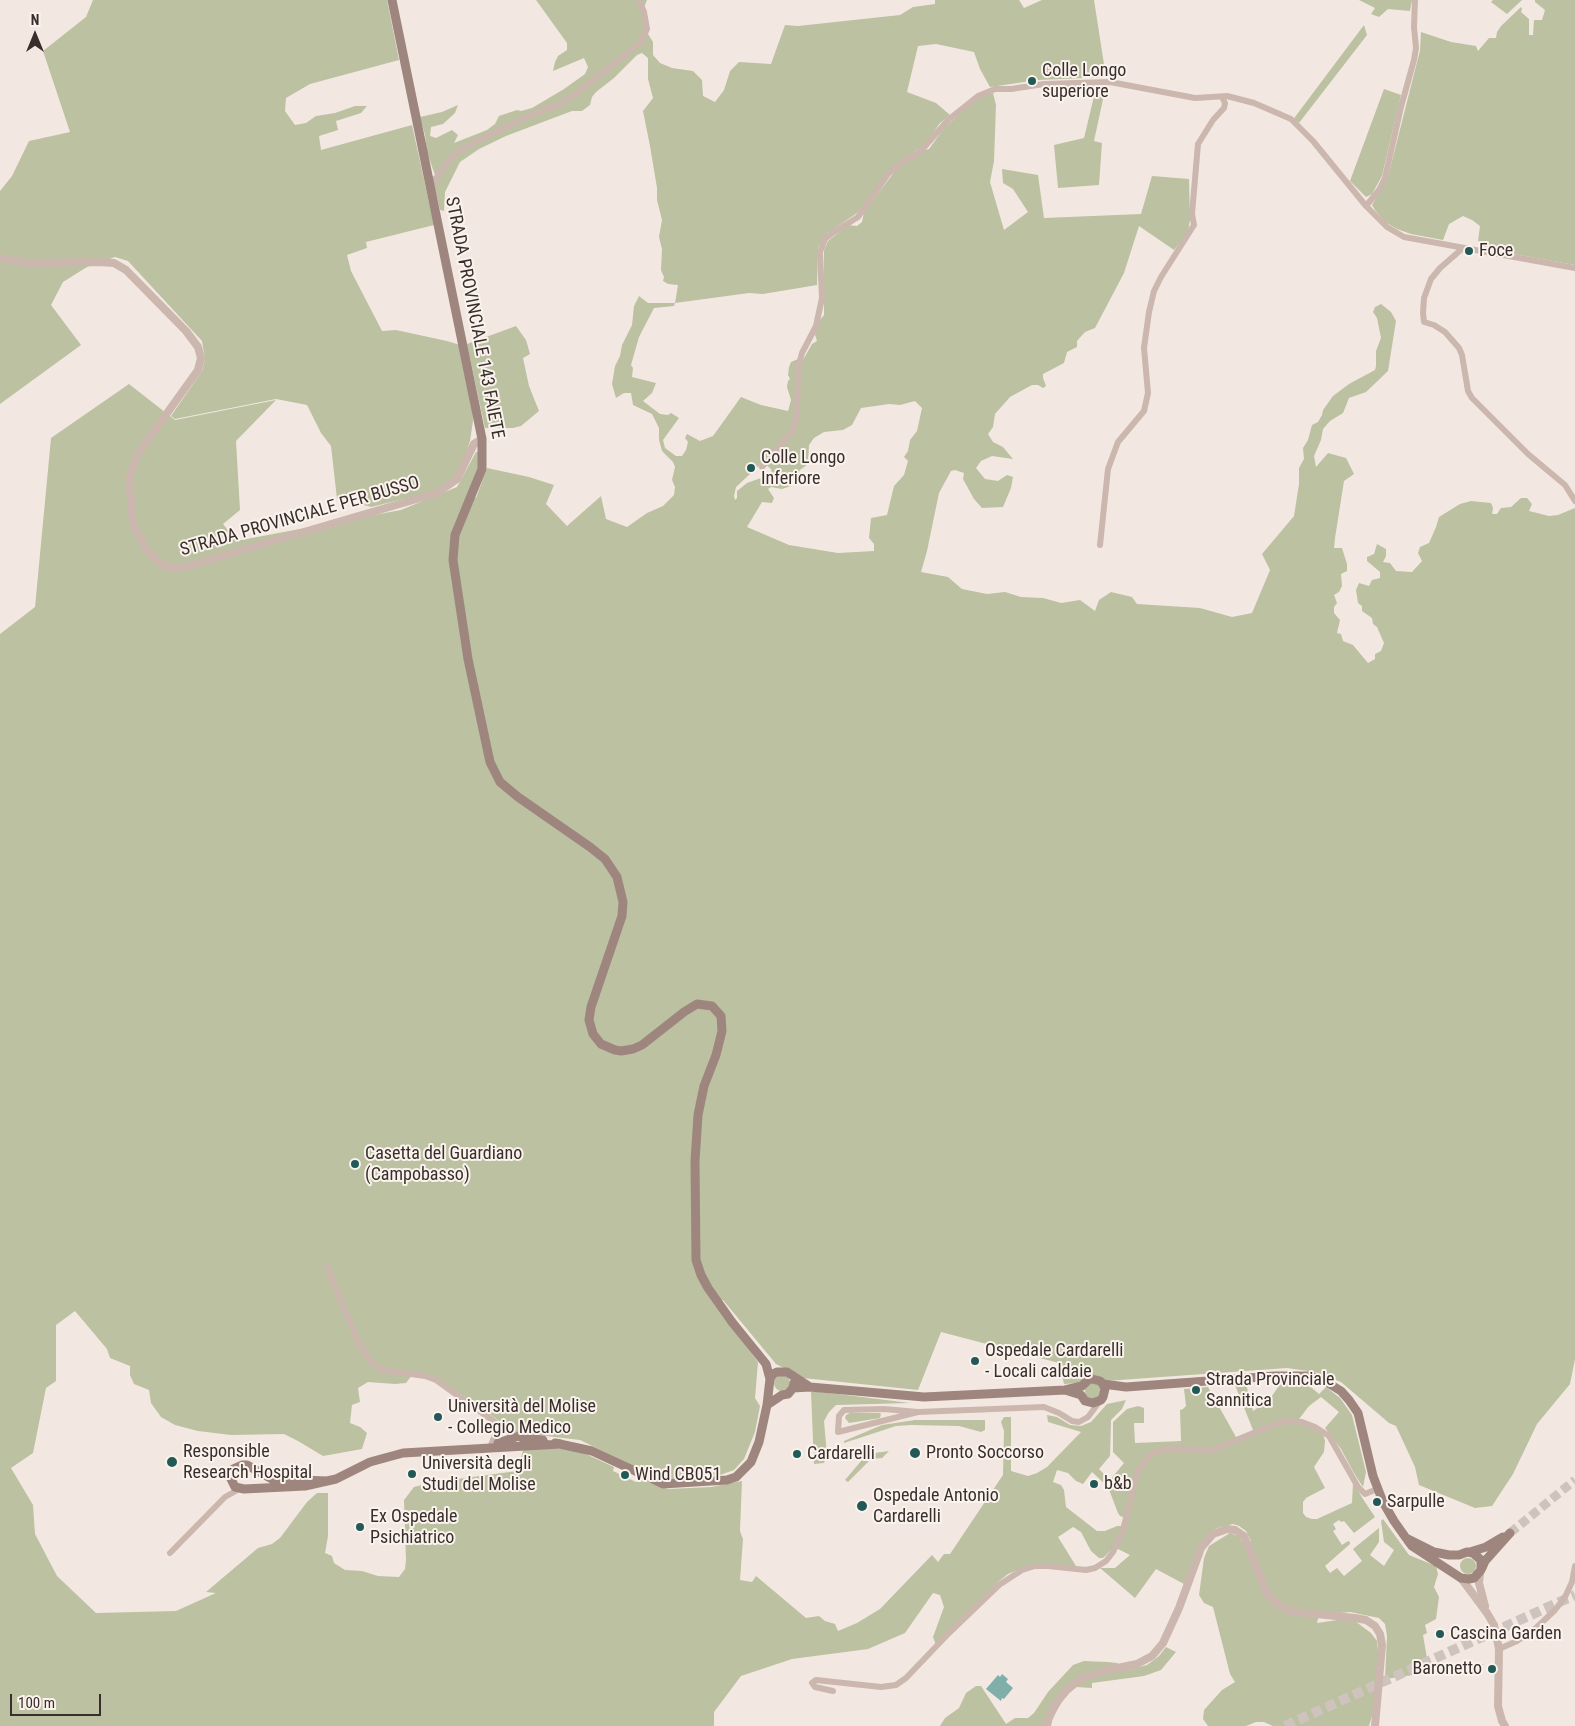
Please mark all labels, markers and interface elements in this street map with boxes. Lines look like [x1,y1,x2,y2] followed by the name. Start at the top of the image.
[10,10,60,60] north arrow
[31,12,39,28] text: N
[1042,60,1126,102] place label: Colle Longo superiore
[1026,75,1038,87] marker: Colle Longo superiore
[440,195,508,441] street label: STRADA PROVINCIALE 143 FAIETE
[1479,240,1513,262] place label: Foce
[1463,245,1475,257] marker: Foce
[761,447,845,489] place label: Colle Longo Inferiore
[745,462,757,474] marker: Colle Longo Inferiore
[178,472,422,562] street label: STRADA PROVINCIALE PER BUSSO
[365,1143,522,1186] place label: Casetta del Guardiano (Campobasso)
[349,1158,361,1170] marker: Casetta del Guardiano (Campobasso)
[985,1340,1123,1382] place label: Ospedale Cardarelli - Locali caldaie
[969,1355,981,1367] marker: Ospedale Cardarelli - Locali caldaie
[1206,1369,1334,1412] place label: Strada Provinciale Sannitica
[1190,1384,1202,1396] marker: Strada Provinciale Sannitica
[448,1396,596,1438] place label: Università del Molise - Collegio Medico
[432,1411,444,1423] marker: Università del Molise - Collegio Medico
[183,1441,312,1484] place label: Responsible Research Hospital
[926,1442,1044,1464] place label: Pronto Soccorso
[807,1443,875,1465] place label: Cardarelli
[908,1446,922,1460] marker: Pronto Soccorso
[791,1448,803,1460] marker: Cardarelli
[422,1453,536,1496] place label: Università degli Studi del Molise
[165,1455,179,1469] marker: Responsible Research Hospital
[635,1464,721,1486] place label: Wind CB051
[406,1468,418,1480] marker: Università degli Studi del Molise
[619,1469,631,1481] marker: Wind CB051
[1104,1473,1132,1495] place label: b&b
[1088,1478,1100,1490] marker: b&b
[873,1485,999,1528] place label: Ospedale Antonio Cardarelli
[1387,1491,1445,1513] place label: Sarpulle
[1371,1496,1383,1508] marker: Sarpulle
[855,1499,869,1513] marker: Ospedale Antonio Cardarelli
[370,1506,457,1548] place label: Ex Ospedale Psichiatrico
[354,1521,366,1533] marker: Ex Ospedale Psichiatrico
[1450,1623,1562,1645] place label: Cascina Garden
[1434,1628,1446,1640] marker: Cascina Garden
[1413,1658,1482,1680] place label: Baronetto
[1486,1663,1498,1675] marker: Baronetto
[12,1684,104,1716] scale bar
[18,1694,55,1712] text: 100 m

